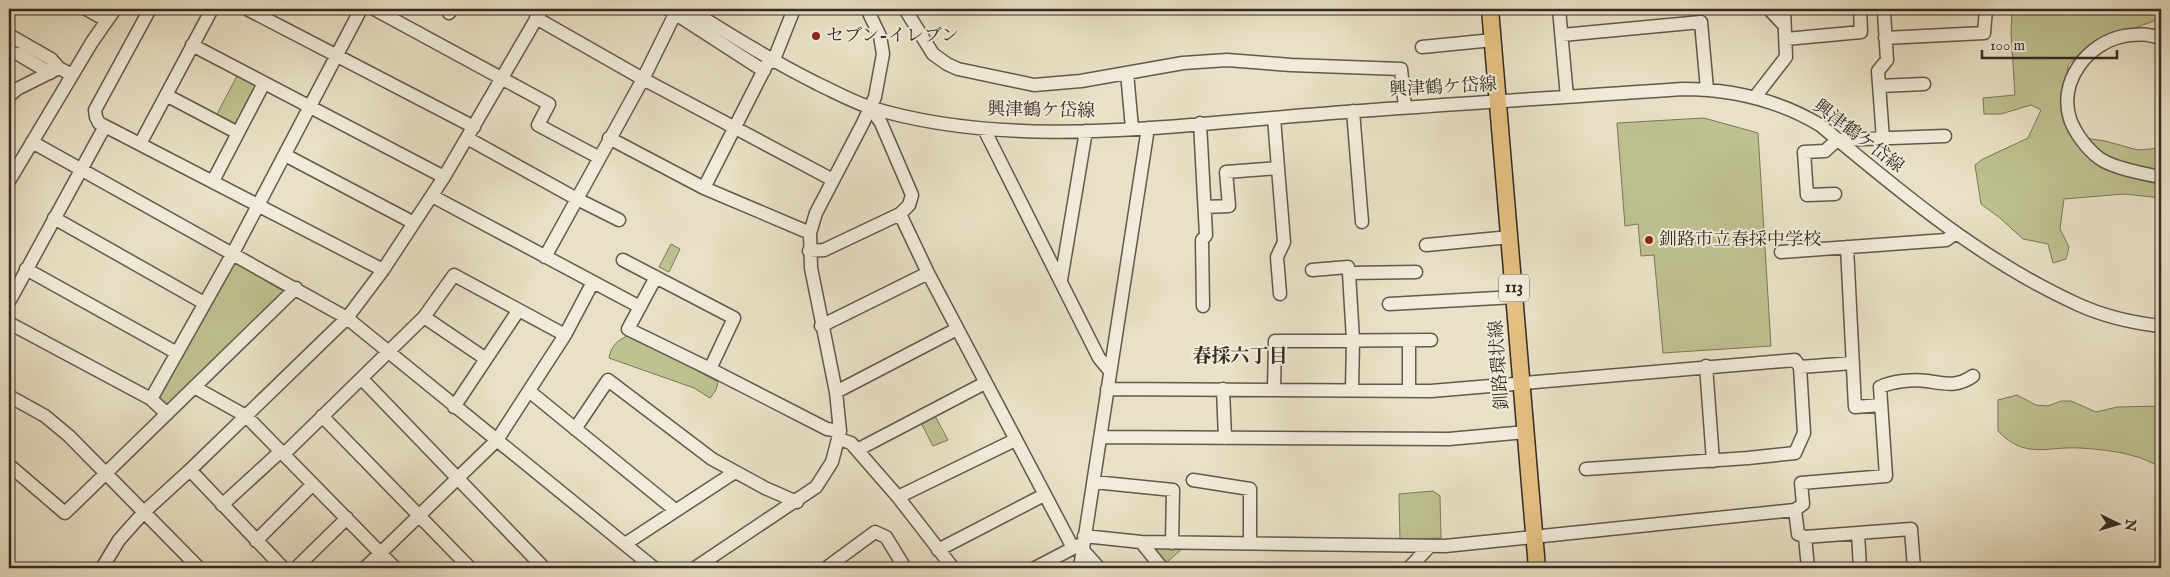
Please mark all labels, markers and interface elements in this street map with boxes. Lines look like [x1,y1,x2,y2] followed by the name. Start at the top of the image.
[826,25,959,48] place label: セブン-イレブン
[1982,28,2118,60] scale bar
[810,30,822,42] marker: セブン-イレブン
[1990,36,2026,55] text: 100 m
[1388,74,1498,102] street label: 興津鶴ケ岱線
[1808,95,1908,179] street label: 興津鶴ケ岱線
[987,99,1095,123] street label: 興津鶴ケ岱線
[1659,229,1821,252] place label: 釧路市立春採中学校
[1643,234,1655,246] marker: 釧路市立春採中学校
[1499,274,1529,302] road number: 113
[1485,319,1515,411] street label: 釧路環状線
[1192,345,1288,369] district label: 春採六丁目
[2092,500,2142,550] north arrow
[2120,517,2140,532] text: N

